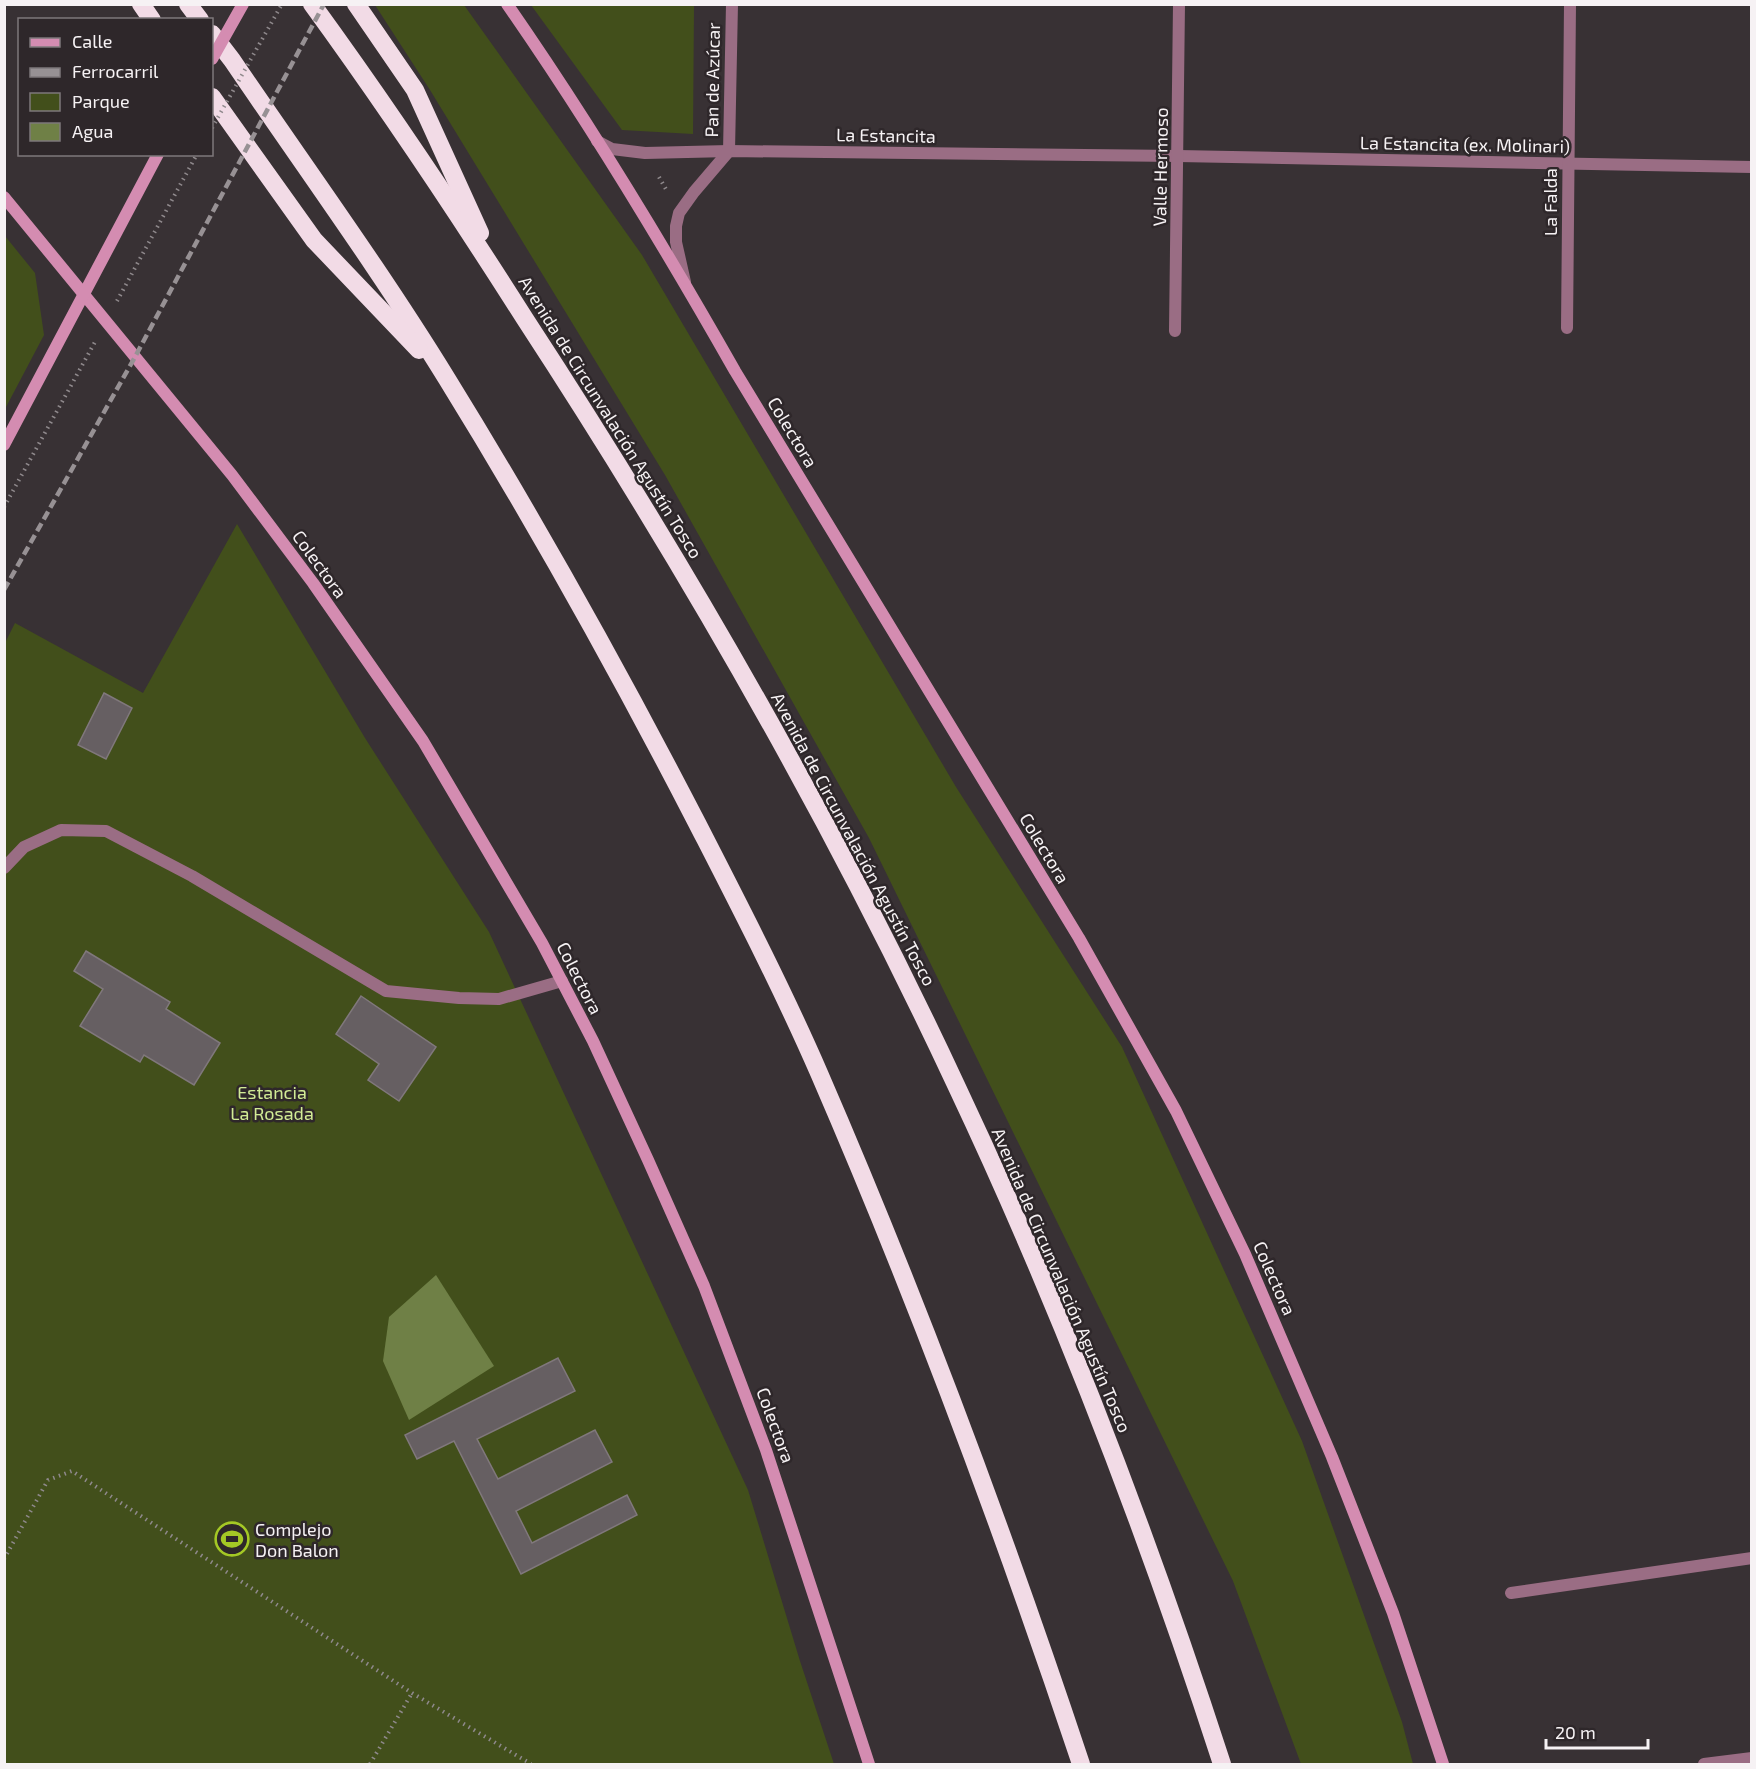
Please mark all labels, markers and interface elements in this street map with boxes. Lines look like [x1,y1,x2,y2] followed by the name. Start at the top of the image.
[18,18,213,156] legend
[700,22,724,138] street label: Pan de Azúcar
[72,30,113,52] text: Calle
[72,60,159,82] text: Ferrocarril
[72,90,130,112] text: Parque
[1148,107,1172,227] street label: Valle Hermoso
[72,120,113,142] text: Agua
[836,123,936,147] street label: La Estancita
[1360,131,1570,157] street label: La Estancita (ex. Molinari)
[1539,168,1561,236] street label: La Falda
[514,272,708,562] street label: Avenida de Circunvalación Agustín Tosco
[763,393,823,471] street label: Colectora
[288,526,352,602] street label: Colectora
[767,689,941,989] street label: Avenida de Circunvalación Agustín Tosco
[1015,809,1075,887] street label: Colectora
[552,938,608,1018] street label: Colectora
[230,1081,314,1124] park label: Estancia La Rosada
[988,1124,1136,1436] street label: Avenida de Circunvalación Agustín Tosco
[1249,1238,1301,1318] street label: Colectora
[752,1384,800,1466] street label: Colectora
[255,1518,339,1561] place label: Complejo Don Balon
[214,1521,250,1557] sports icon: Complejo Don Balon
[1546,1712,1648,1750] scale bar
[1555,1721,1596,1743] text: 20 m

